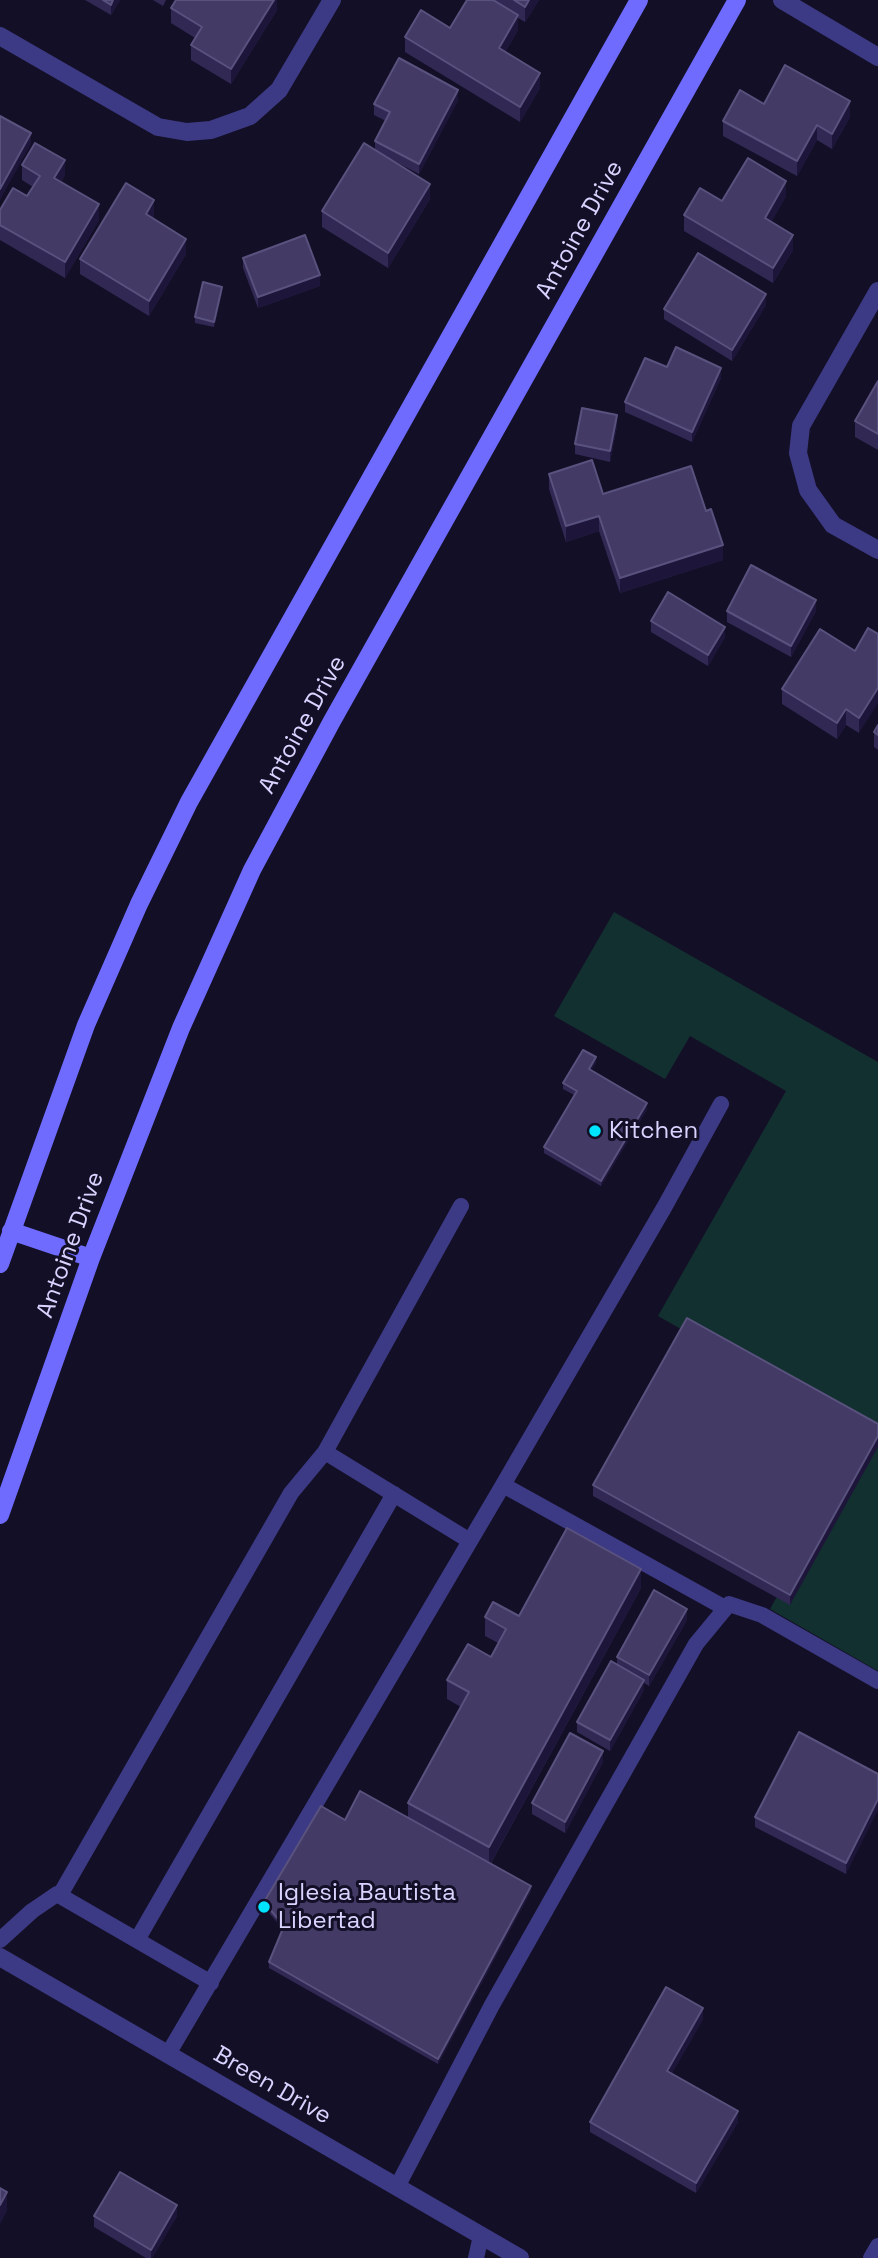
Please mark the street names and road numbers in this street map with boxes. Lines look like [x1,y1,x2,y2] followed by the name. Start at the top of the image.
[530,156,630,304] street label: Antoine Drive
[253,651,353,799] street label: Antoine Drive
[31,1168,111,1322] street label: Antoine Drive
[208,2041,336,2131] street label: Breen Drive

